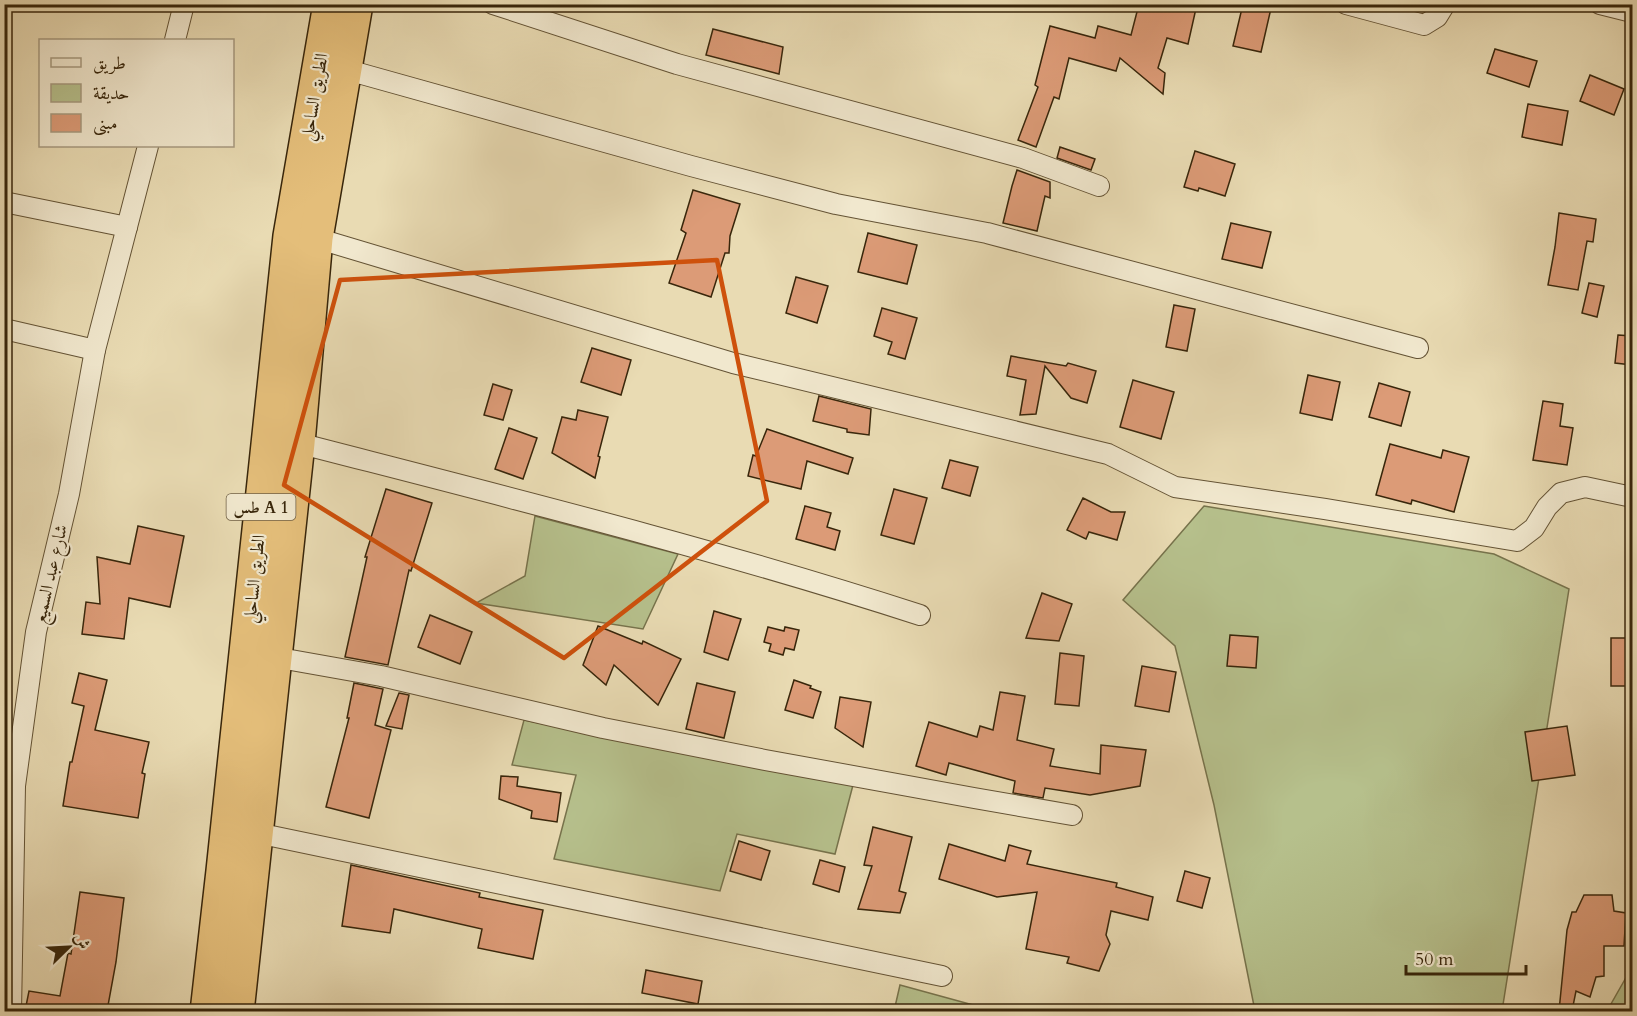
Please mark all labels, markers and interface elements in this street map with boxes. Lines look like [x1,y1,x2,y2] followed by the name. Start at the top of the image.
[39,39,234,147] legend
[93,51,126,76] text: طريق
[294,51,338,144] street label: الطريق الساحلي
[93,81,129,106] text: حديقة
[93,111,118,136] text: مبنى
[226,494,296,520] road number: طس A 1
[27,522,77,627] street label: شارع عبد السميع
[237,534,276,625] street label: الطريق الساحلي
[39,917,99,977] north arrow
[69,930,95,953] text: ش
[1406,938,1526,976] scale bar
[1415,947,1454,972] text: 50 m

